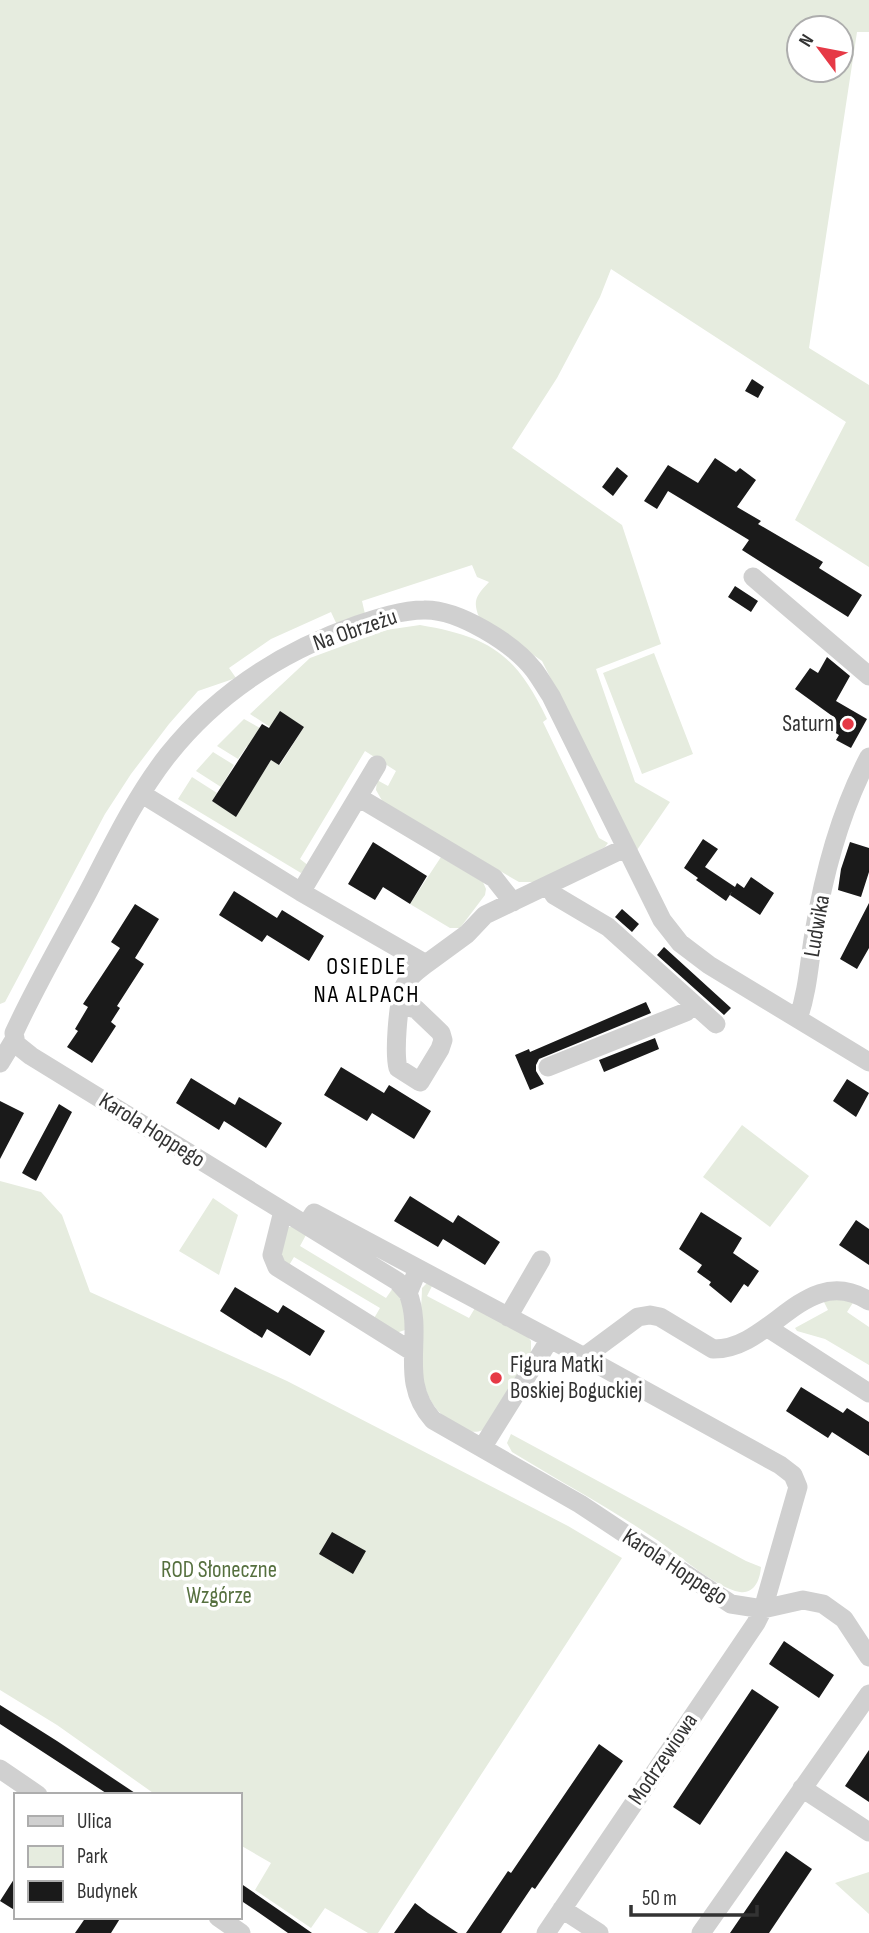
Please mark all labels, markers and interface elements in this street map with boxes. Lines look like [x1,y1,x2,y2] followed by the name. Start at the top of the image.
[785,14,855,84] north arrow
[794,30,819,51] text: N
[309,603,401,657] street label: Na Obrzeżu
[782,710,834,738] place label: Saturn
[840,716,856,732] marker: Saturn
[798,893,836,959] street label: Ludwika
[314,952,420,1009] district label: OSIEDLE NA ALPACH
[94,1086,210,1174] street label: Karola Hoppego
[510,1351,642,1405] place label: Figura Matki Boskiej Boguckiej
[488,1370,504,1386] marker: Figura Matki Boskiej Boguckiej
[617,1523,733,1611] street label: Karola Hoppego
[161,1556,277,1610] park label: ROD Słoneczne Wzgórze
[622,1708,704,1810] street label: Modrzewiowa
[14,1793,242,1919] legend
[77,1809,112,1834] text: Ulica
[77,1844,108,1869] text: Park
[631,1874,757,1918] scale bar
[77,1879,137,1904] text: Budynek
[642,1886,677,1911] text: 50 m

